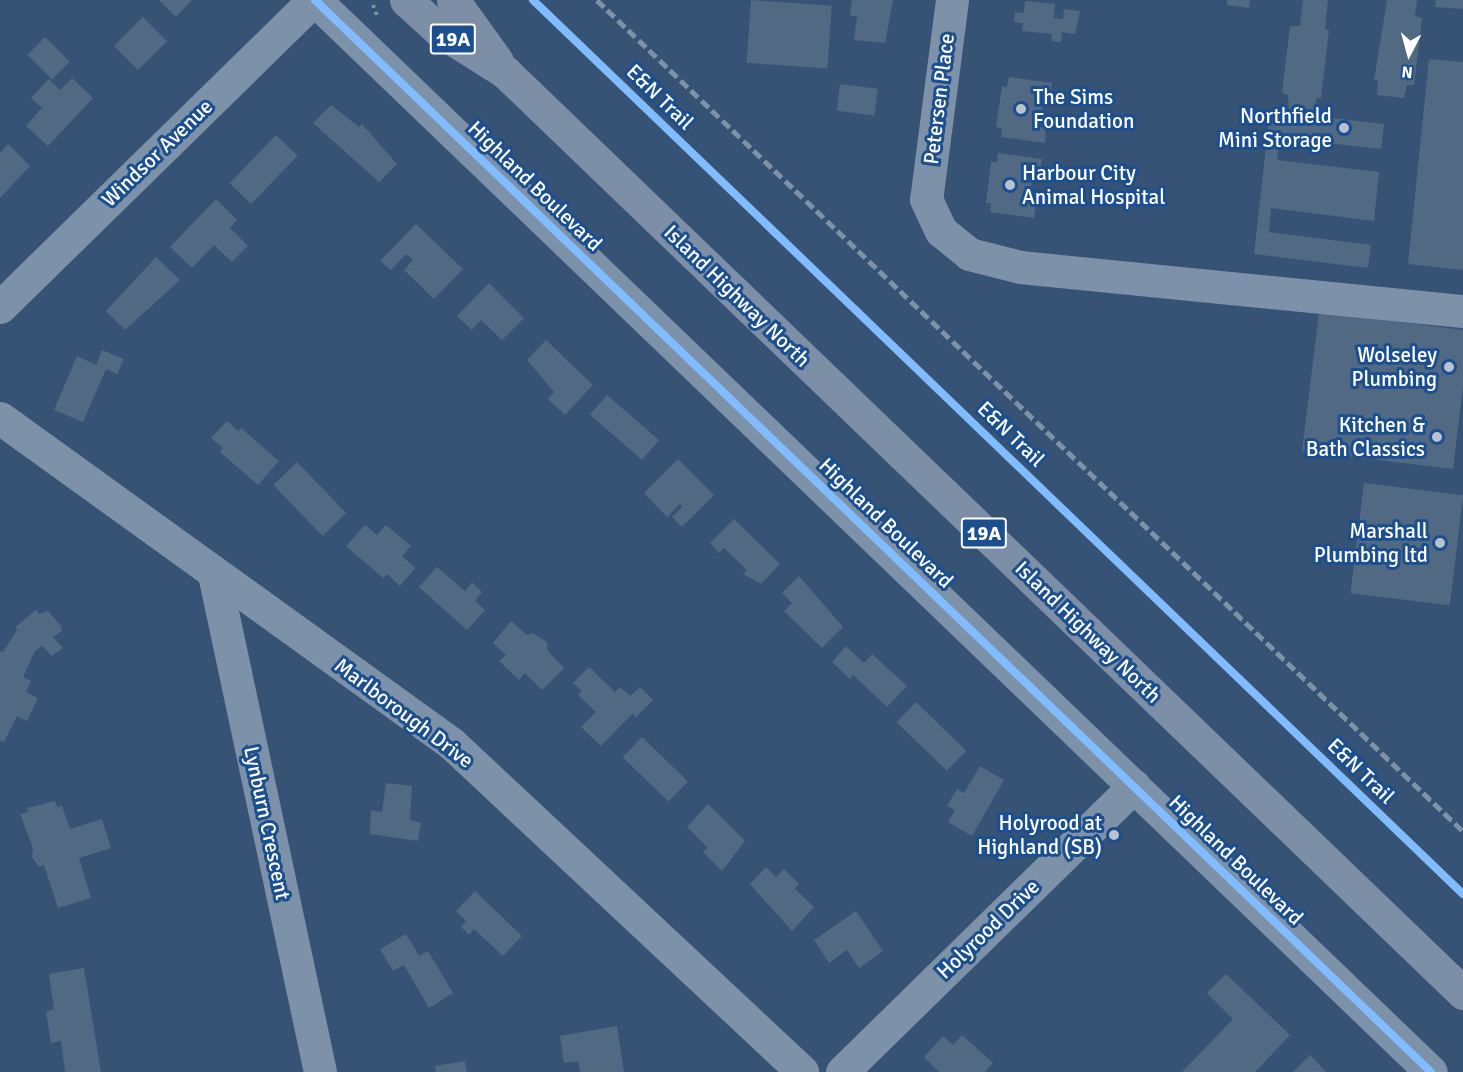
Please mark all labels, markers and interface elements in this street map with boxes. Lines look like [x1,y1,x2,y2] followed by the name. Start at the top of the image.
[429,22,477,56] road number: 19A
[1379,24,1439,84] north arrow
[918,32,960,166] street label: Petersen Place
[621,59,699,135] street label: E&N Trail
[1401,61,1414,82] text: N
[1033,84,1134,134] place label: The Sims Foundation
[96,94,218,212] street label: Windsor Avenue
[1014,102,1028,116] marker: The Sims Foundation
[1218,103,1332,153] place label: Northfield Mini Storage
[463,116,607,256] street label: Highland Boulevard
[1337,121,1351,135] marker: Northfield Mini Storage
[1022,160,1165,210] place label: Harbour City Animal Hospital
[1003,178,1017,192] marker: Harbour City Animal Hospital
[659,220,815,372] street label: Island Highway North
[1352,342,1437,392] place label: Wolseley Plumbing
[1442,360,1456,374] marker: Wolseley Plumbing
[972,396,1050,472] street label: E&N Trail
[1306,412,1425,462] place label: Kitchen & Bath Classics
[1430,430,1444,444] marker: Kitchen & Bath Classics
[814,453,958,593] street label: Highland Boulevard
[960,516,1008,550] road number: 19A
[1314,518,1428,568] place label: Marshall Plumbing ltd
[1433,536,1447,550] marker: Marshall Plumbing ltd
[1010,556,1166,708] street label: Island Highway North
[330,653,478,773] street label: Marlborough Drive
[1322,733,1400,809] street label: E&N Trail
[238,744,296,902] street label: Lynburn Crescent
[1164,790,1308,930] street label: Highland Boulevard
[977,810,1102,860] place label: Holyrood at Highland (SB)
[1107,828,1121,842] marker: Holyrood at Highland (SB)
[932,874,1044,984] street label: Holyrood Drive

